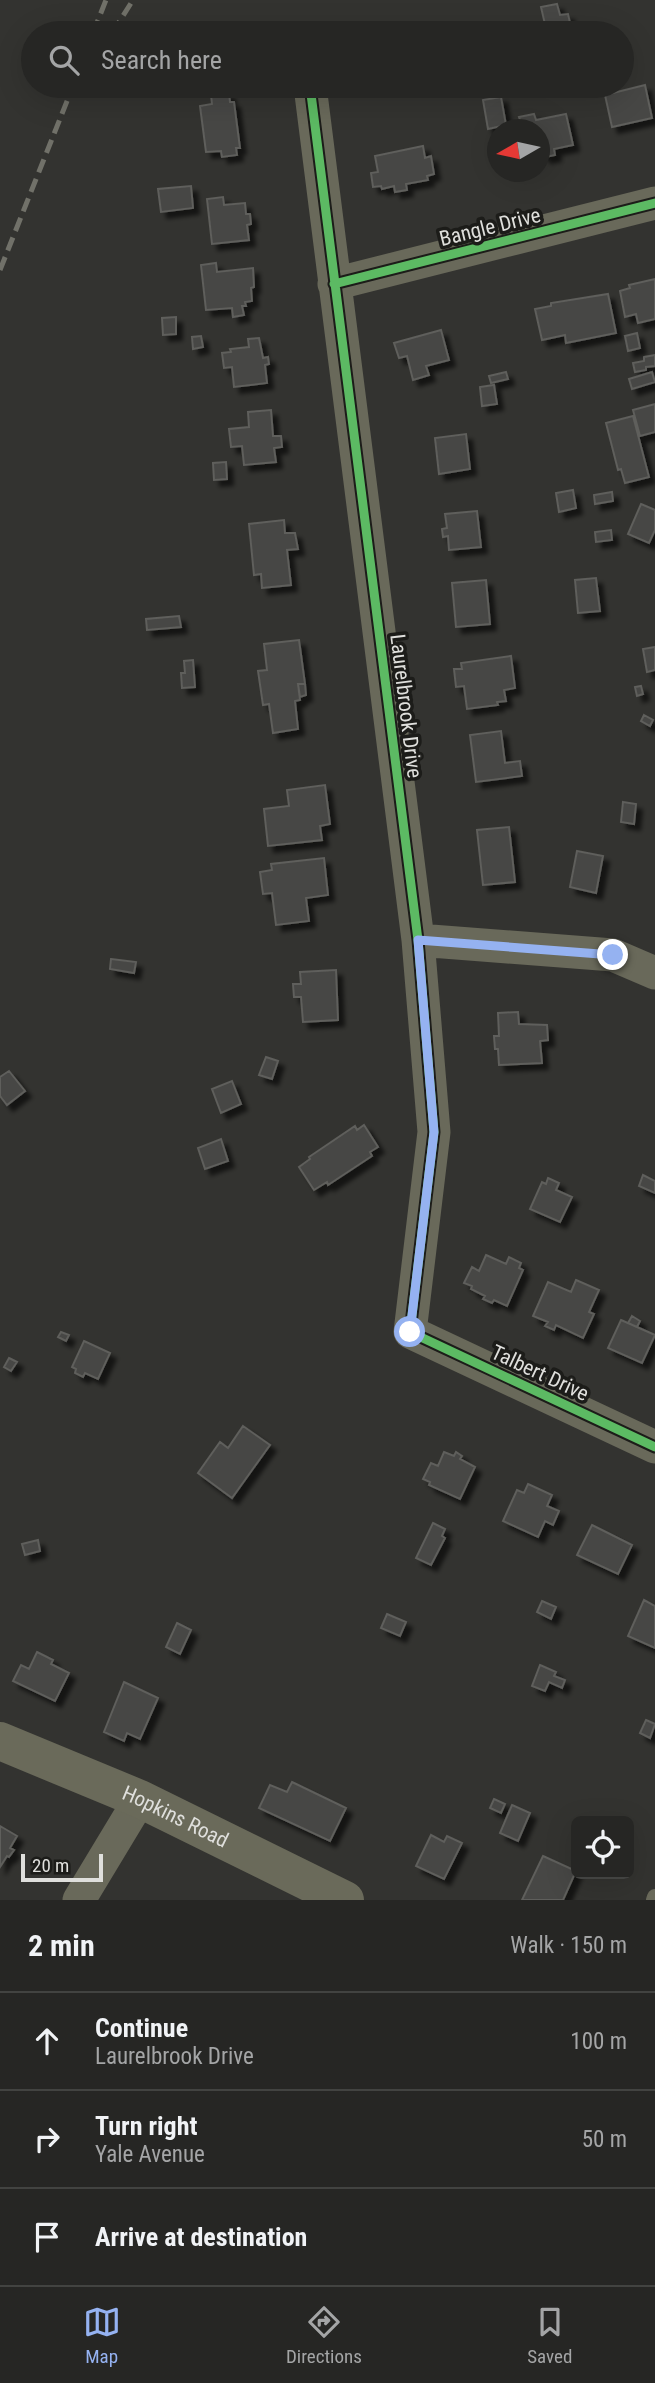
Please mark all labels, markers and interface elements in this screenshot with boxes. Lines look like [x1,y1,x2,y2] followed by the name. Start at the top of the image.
[21,21,634,98] search box
[45,41,83,79] icon: search
[101,45,222,75] text: Search here
[487,119,550,182] north arrow
[437,203,543,251] street label: Bangle Drive
[385,633,427,780] street label: Laurelbrook Drive
[597,939,628,970] route end
[394,1316,425,1347] route start
[487,1340,593,1406] street label: Talbert Drive
[119,1781,232,1853] street label: Hopkins Road
[571,1816,634,1879] map controls
[571,1816,634,1879] button: locate
[21,1851,103,1883] scale bar
[32,1854,69,1877] text: 20 m
[28,1928,95,1963] text: 2 min
[510,1932,627,1959] text: Walk · 150 m
[95,2013,188,2043] text: Continue
[28,2022,66,2060] icon: ahead
[570,2028,627,2055] text: 100 m
[95,2043,254,2070] text: Laurelbrook Drive
[95,2111,197,2141] text: Turn right
[28,2120,66,2158] icon: right
[582,2126,627,2153] text: 50 m
[95,2141,205,2168] text: Yale Avenue
[28,2218,66,2256] icon: arrive
[95,2222,307,2252] text: Arrive at destination
[83,2303,121,2368] tab: Map
[286,2303,362,2368] tab: Directions
[527,2303,572,2368] tab: Saved

